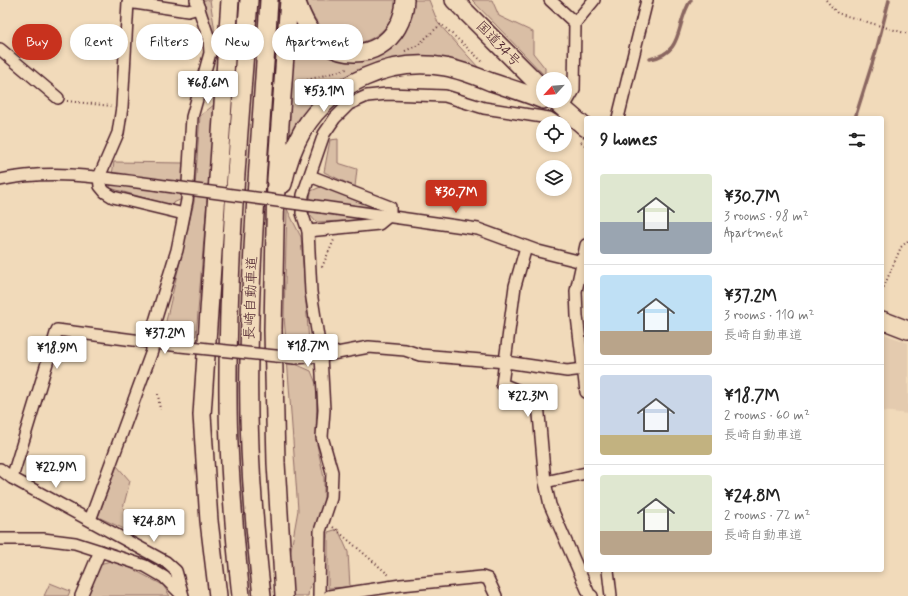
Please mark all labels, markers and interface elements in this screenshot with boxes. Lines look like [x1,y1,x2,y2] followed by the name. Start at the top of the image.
[472,17,524,71] street label: 国道34号
[12,24,62,60] chip: Buy
[70,24,128,60] chip: Rent
[136,24,203,60] chip: Filters
[211,24,264,60] chip: New
[272,24,363,60] chip: Apartment
[175,71,241,105] pin: ¥68.6M
[536,72,572,108] north arrow
[536,72,572,196] map controls
[187,75,229,92] text: ¥68.6M
[291,79,357,113] pin: ¥53.1M
[304,83,344,100] text: ¥53.1M
[536,116,572,152] button: locate
[600,129,657,151] text: 9 homes
[846,129,868,151] icon: filters
[536,160,572,196] button: layers
[423,180,489,214] pin: ¥30.7M
[435,184,477,201] text: ¥30.7M
[724,186,780,208] text: ¥30.7M
[632,190,680,238] icon: home
[724,208,809,225] text: 3 rooms · 98 m²
[724,225,783,242] text: Apartment
[241,256,261,340] street label: 長崎自動車道
[724,285,777,307] text: ¥37.2M
[632,291,680,339] icon: home
[724,307,814,324] text: 3 rooms · 110 m²
[132,321,198,355] pin: ¥37.2M
[145,325,185,342] text: ¥37.2M
[724,327,802,344] text: 長崎自動車道
[275,334,341,368] pin: ¥18.7M
[24,336,90,370] pin: ¥18.9M
[287,338,329,355] text: ¥18.7M
[37,340,77,357] text: ¥18.9M
[495,384,561,418] pin: ¥22.3M
[724,385,780,407] text: ¥18.7M
[508,388,548,405] text: ¥22.3M
[632,391,680,439] icon: home
[724,407,810,424] text: 2 rooms · 60 m²
[724,427,802,444] text: 長崎自動車道
[23,455,89,489] pin: ¥22.9M
[35,459,77,476] text: ¥22.9M
[724,485,781,507] text: ¥24.8M
[632,491,680,539] icon: home
[724,507,810,524] text: 2 rooms · 72 m²
[121,509,187,543] pin: ¥24.8M
[132,513,176,530] text: ¥24.8M
[724,527,802,544] text: 長崎自動車道

